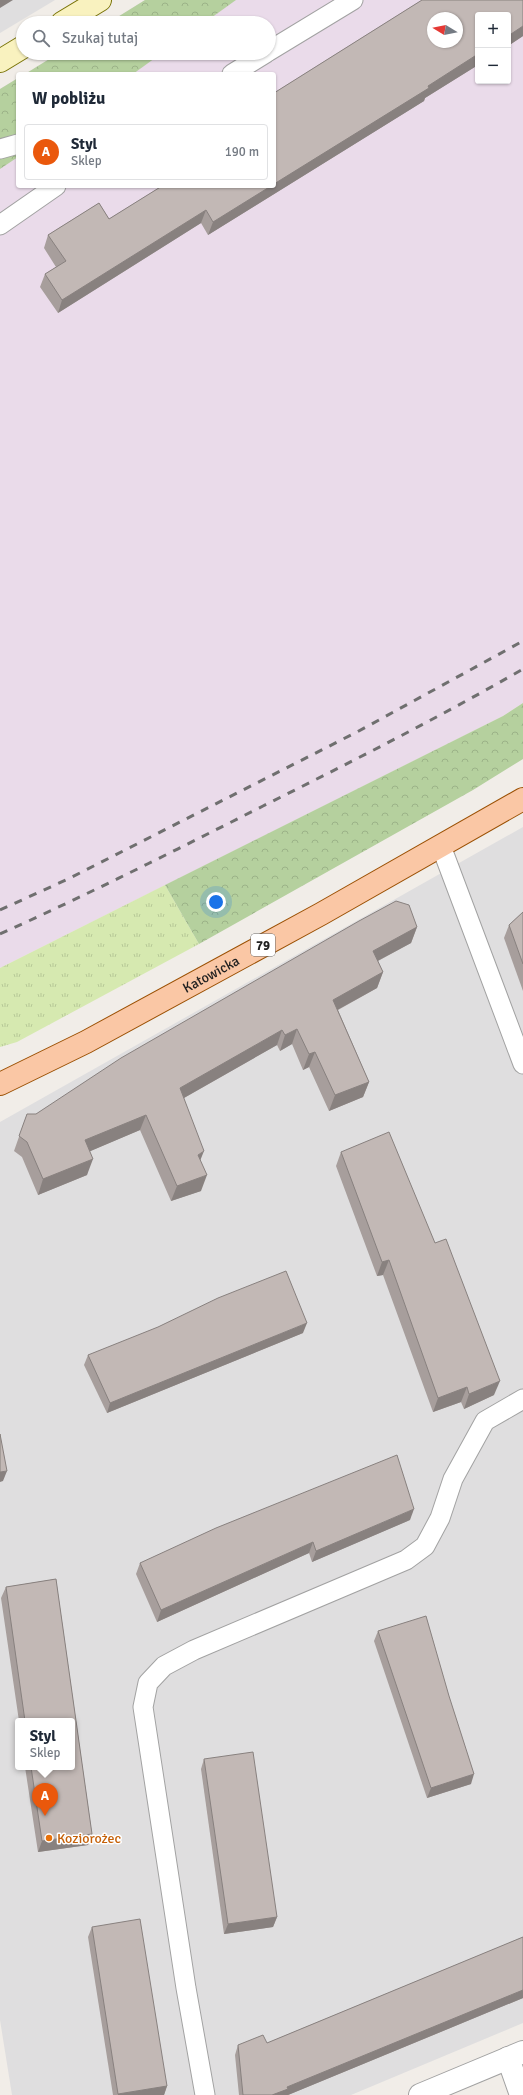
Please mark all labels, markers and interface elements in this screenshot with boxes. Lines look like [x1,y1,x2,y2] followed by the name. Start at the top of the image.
[427,12,463,48] north arrow
[475,12,511,84] map controls
[475,12,511,48] button: +
[16,16,276,60] search box
[30,27,52,49] icon: search
[62,29,138,47] text: Szukaj tutaj
[475,48,511,84] button: −
[32,88,105,109] text: W pobliżu
[71,135,97,153] text: Styl
[42,144,50,160] text: A
[225,144,259,160] text: 190 m
[71,153,102,169] text: Sklep
[206,892,226,912] your location
[251,934,275,956] road number: 79
[180,952,243,997] street label: Katowicka
[15,1718,75,1770] popup
[30,1727,56,1745] text: Styl
[30,1745,60,1761] text: Sklep
[32,1783,58,1816] pin: A
[57,1830,121,1847] place label: Koziorożec
[44,1833,54,1843] marker: Koziorożec

